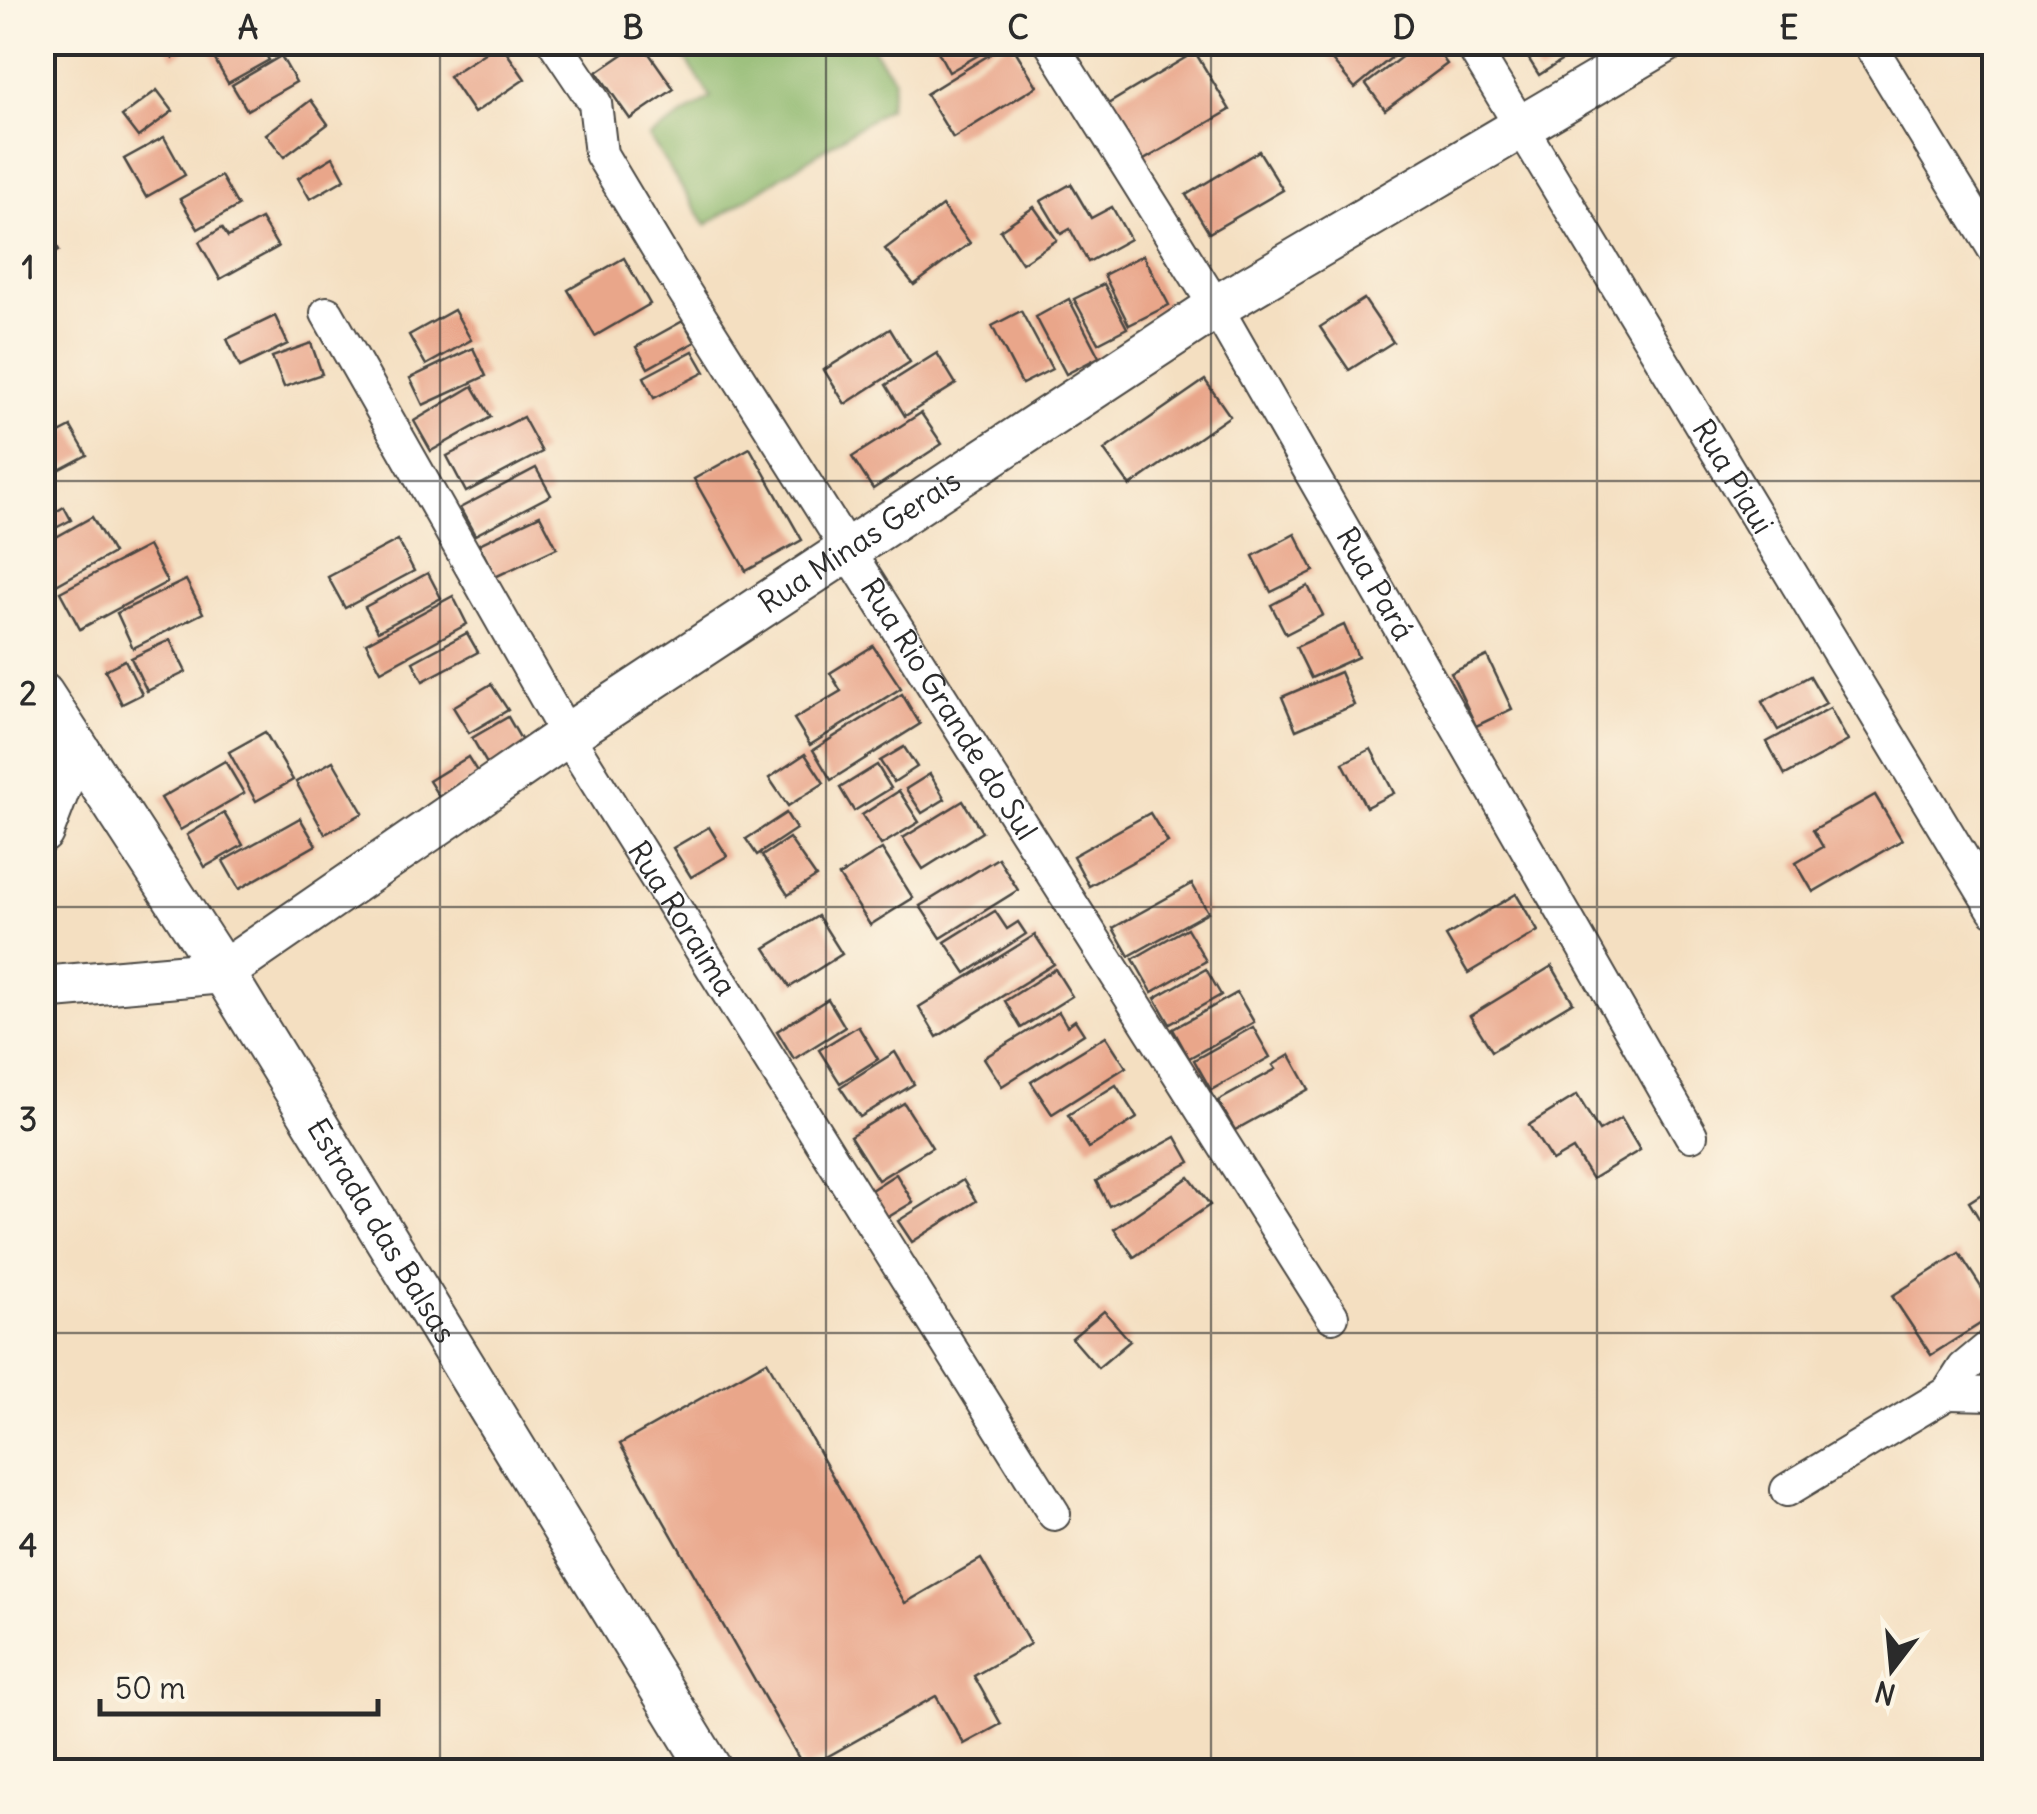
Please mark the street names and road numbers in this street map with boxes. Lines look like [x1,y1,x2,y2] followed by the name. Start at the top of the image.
[1684,412,1782,540] street label: Rua Piaui
[751,461,967,621] street label: Rua Minas Gerais
[1328,520,1423,647] street label: Rua Pará
[853,571,1046,847] street label: Rua Rio Grande do Sul
[620,834,745,1003] street label: Rua Roraima
[299,1111,465,1349] street label: Estrada das Balsas

